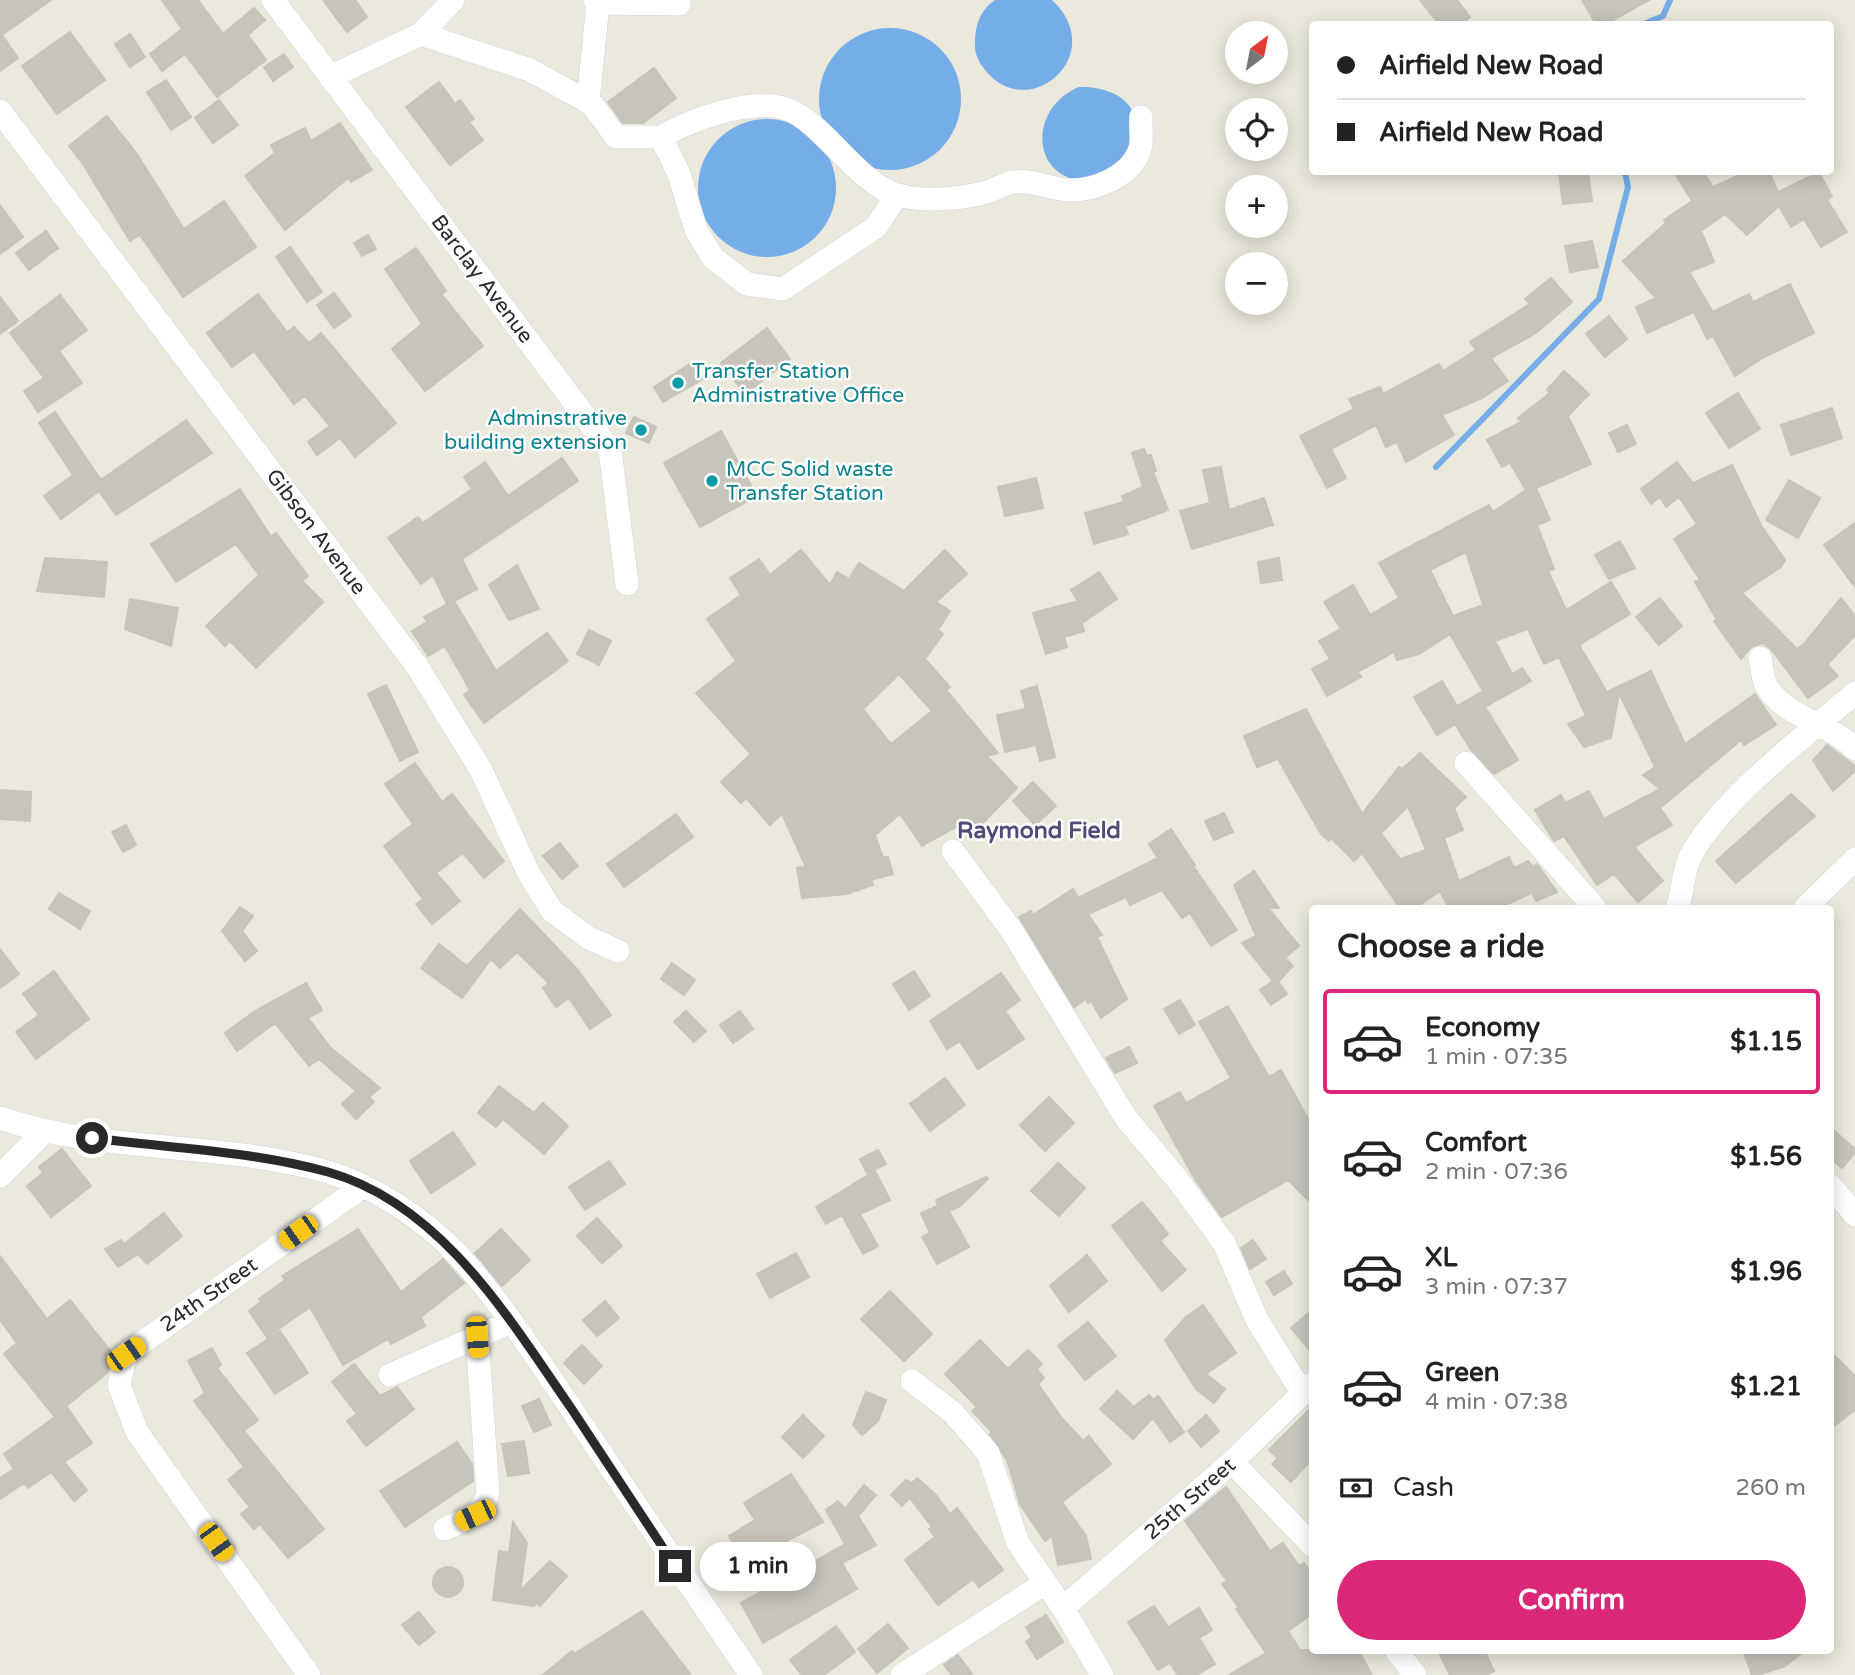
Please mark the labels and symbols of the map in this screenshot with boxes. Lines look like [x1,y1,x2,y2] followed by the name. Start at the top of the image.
[1225,21,1288,84] north arrow
[426,210,538,348] street label: Barclay Avenue
[692,359,904,408] place label: Transfer Station Administrative Office
[670,375,686,391] marker: Transfer Station Administrative Office
[444,406,627,455] place label: Adminstrative building extension
[633,422,649,438] marker: Adminstrative building extension
[726,457,894,506] place label: MCC Solid waste Transfer Station
[261,464,371,600] street label: Gibson Avenue
[704,473,720,489] marker: MCC Solid waste Transfer Station
[957,817,1121,845] district label: Raymond Field
[76,1122,108,1154] route start
[275,1211,322,1253] car
[156,1252,262,1338] street label: 24th Street
[466,1315,489,1359] car
[103,1333,150,1375] car
[1139,1453,1241,1545] street label: 25th Street
[452,1497,499,1533] car
[196,1519,237,1565] car
[700,1542,815,1590] callout: 1 min
[659,1550,691,1582] route end

